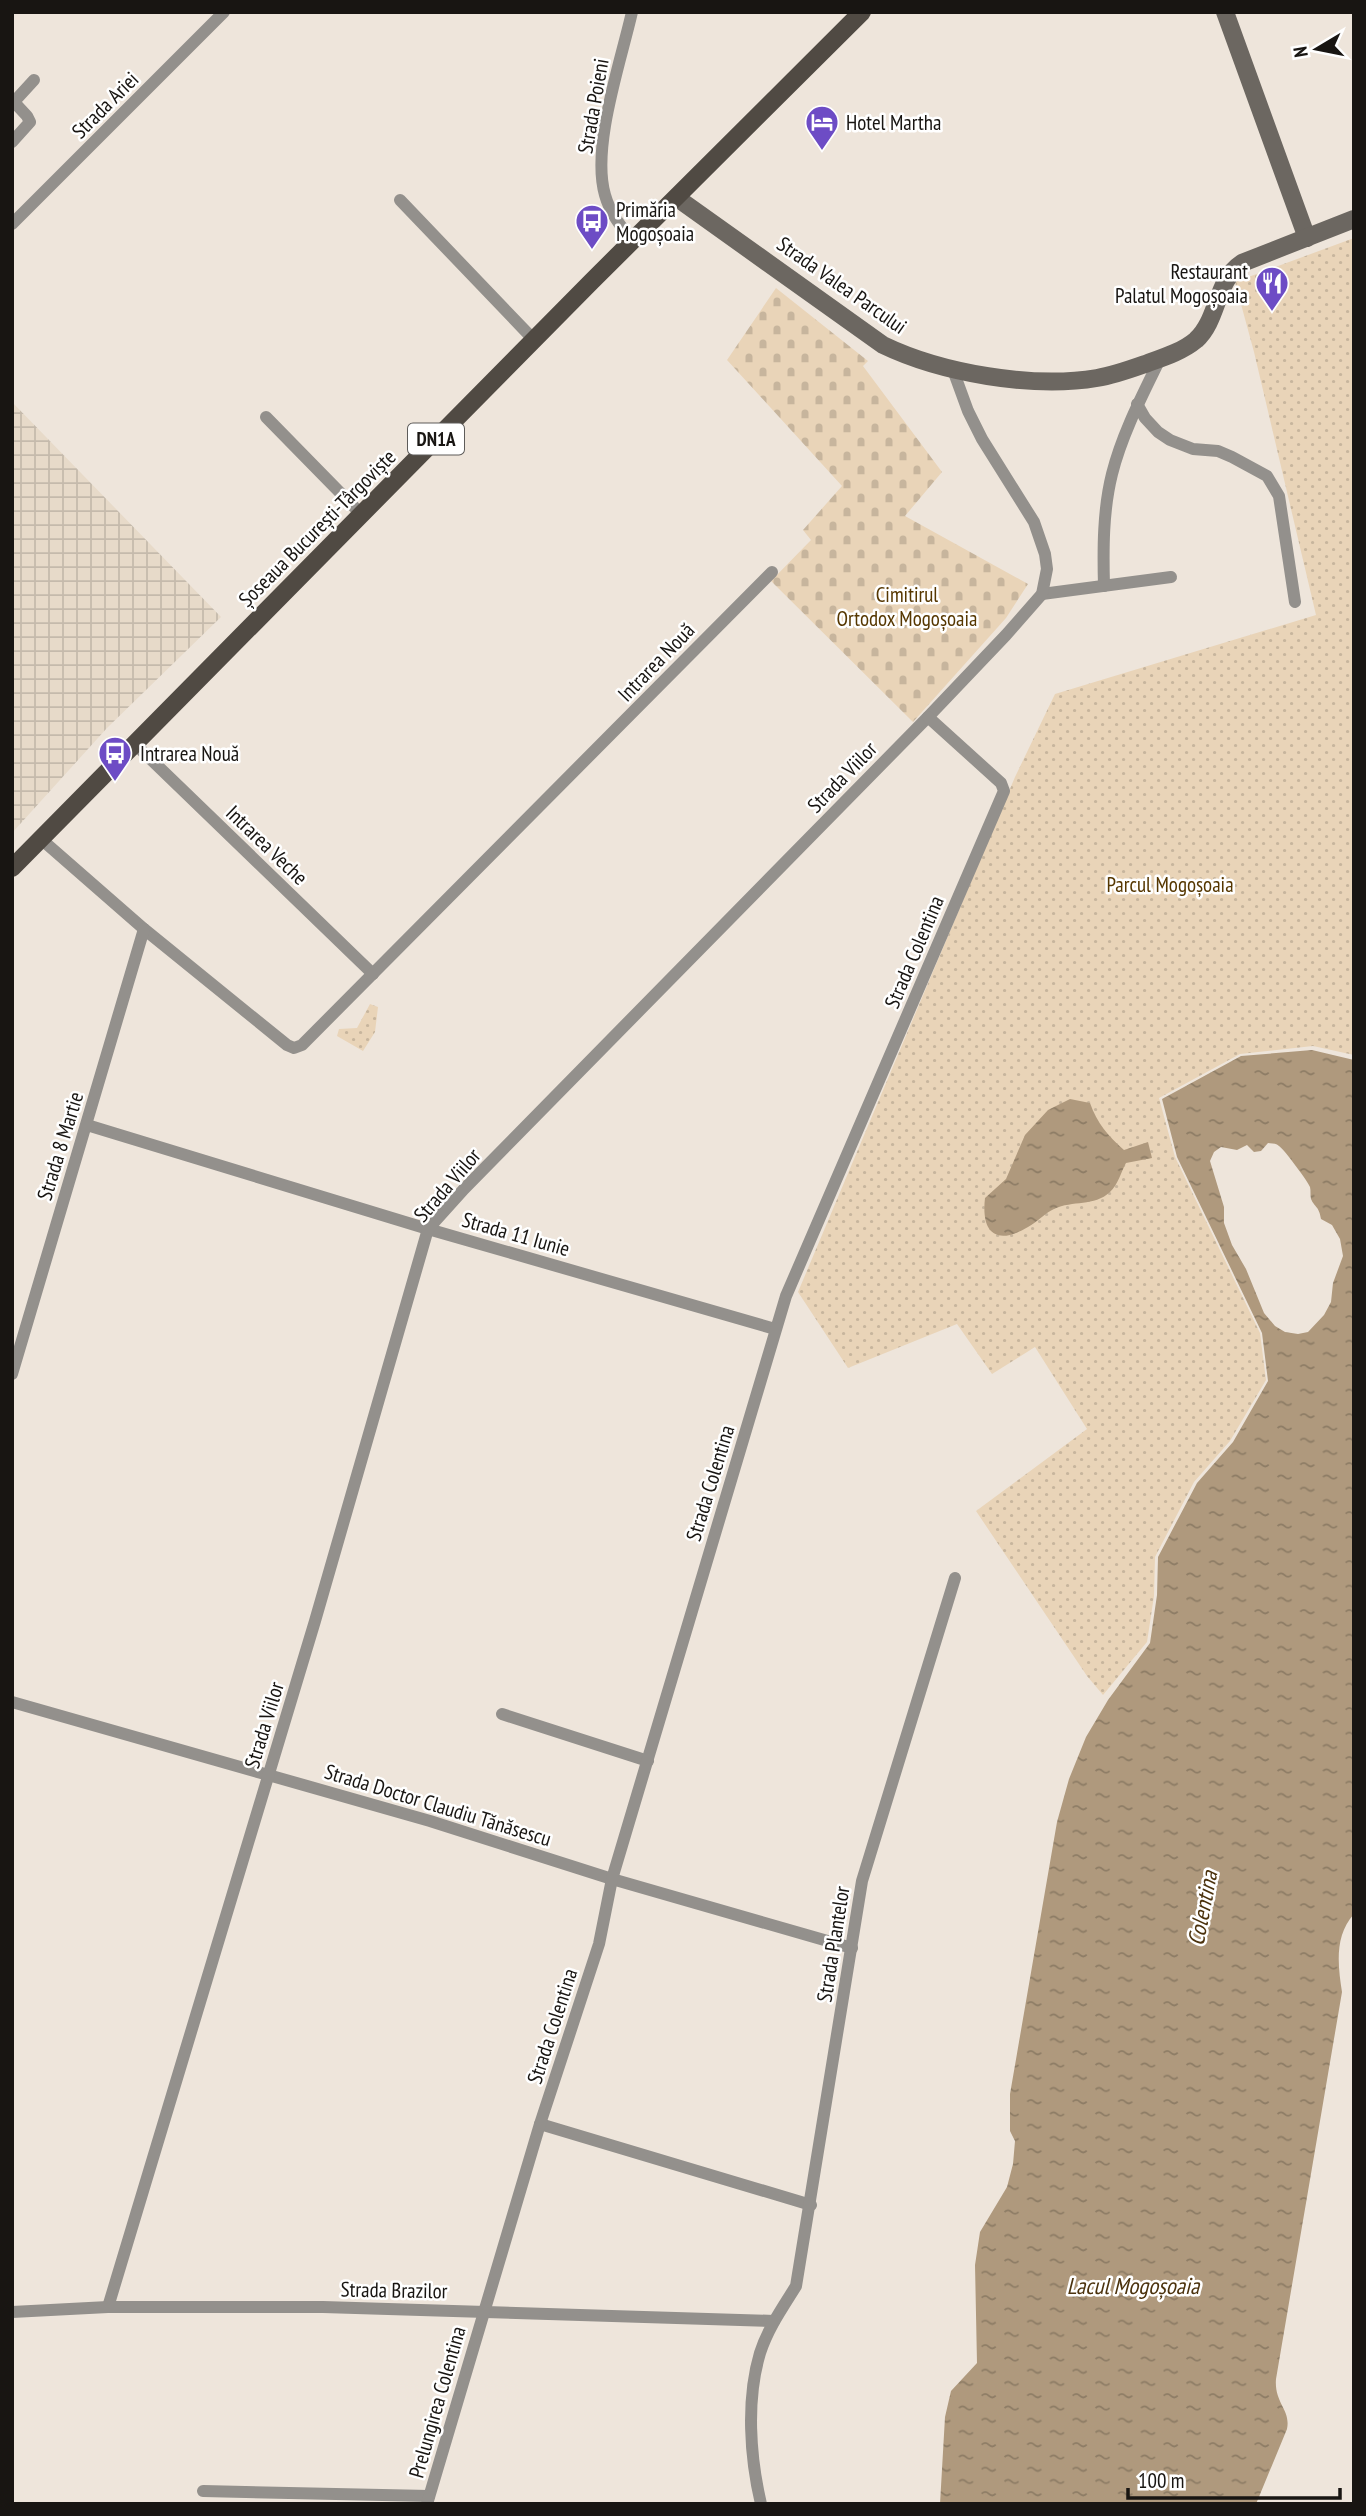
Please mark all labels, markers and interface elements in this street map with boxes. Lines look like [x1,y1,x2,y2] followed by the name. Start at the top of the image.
[1282,14,1352,84] north arrow
[1288,45,1313,59] text: N
[571,56,615,156] street label: Strada Poieni
[66,66,144,144] street label: Strada Ariei
[803,103,841,152] hotel icon: Hotel Martha
[846,109,941,136] place label: Hotel Martha
[616,196,694,247] place label: Primăria Mogoșoaia
[573,202,611,251] bus stop icon: Primăria Mogoșoaia
[772,230,912,340] street label: Strada Valea Parcului
[1115,258,1248,309] place label: Restaurant Palatul Mogoșoaia
[1253,264,1291,313] restaurant icon: Restaurant Palatul Mogoșoaia
[408,424,464,454] road number: DN1A
[233,444,401,612] street label: Șoseaua București-Târgoviște
[837,581,977,632] park label: Cimitirul Ortodox Mogoșoaia
[612,617,700,707] street label: Intrarea Nouă
[96,734,134,783] bus stop icon: Intrarea Nouă
[801,735,883,818] street label: Strada Viilor
[140,740,239,767] place label: Intrarea Nouă
[220,799,314,891] street label: Intrarea Veche
[1106,871,1234,898] park label: Parcul Mogoșoaia
[878,892,950,1012] street label: Strada Colentina
[31,1089,89,1203] street label: Strada 8 Martie
[408,1142,487,1227] street label: Strada Viilor
[459,1206,573,1262] street label: Strada 11 Iunie
[680,1422,740,1544] street label: Strada Colentina
[238,1678,290,1771] street label: Strada Viilor
[321,1758,555,1852] street label: Strada Doctor Claudiu Tănăsescu
[1181,1866,1224,1948] water label: Colentina
[811,1884,856,2004] street label: Strada Plantelor
[521,1965,583,2087] street label: Strada Colentina
[1067,2271,1201,2300] water label: Lacul Mogoșoaia
[340,2276,448,2304] street label: Strada Brazilor
[402,2323,472,2481] street label: Prelungirea Colentina
[1128,2456,1340,2500] scale bar
[1138,2467,1184,2494] text: 100 m

